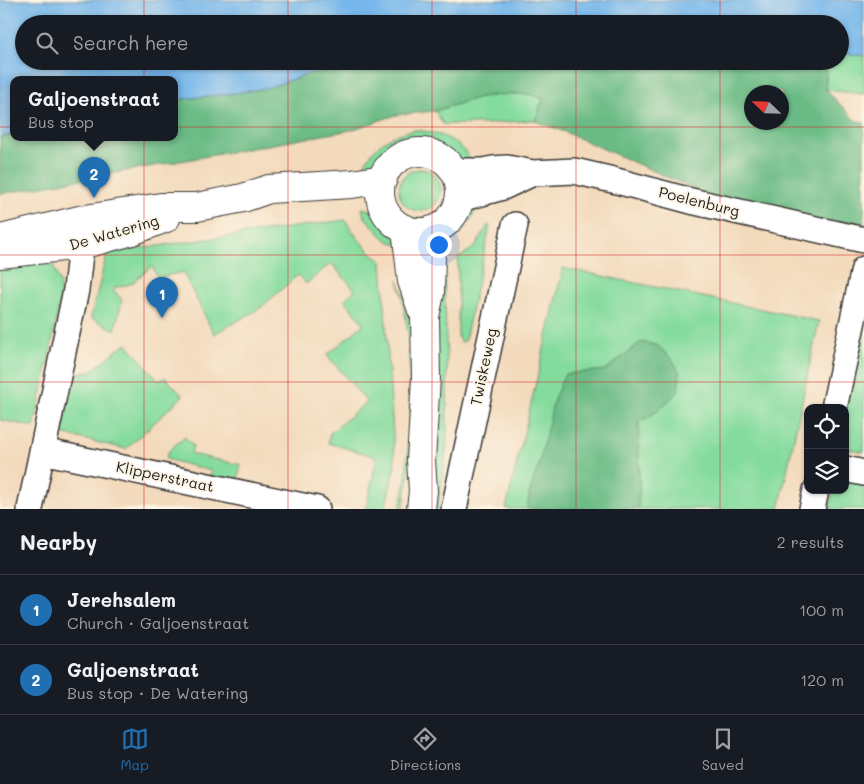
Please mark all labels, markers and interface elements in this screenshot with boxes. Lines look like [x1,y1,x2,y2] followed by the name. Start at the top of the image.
[15,15,849,70] search box
[33,29,61,57] icon: search
[73,30,189,55] text: Search here
[10,76,178,141] popup
[744,85,789,130] north arrow
[28,86,160,111] text: Galjoenstraat
[28,111,94,132] text: Bus stop
[78,157,110,198] pin: 2
[657,181,742,221] street label: Poelenburg
[67,210,161,254] street label: De Watering
[426,232,452,258] your location
[146,277,178,318] pin: 1
[465,326,501,407] street label: Twiskeweg
[804,404,849,494] map controls
[804,404,849,449] button: locate
[804,449,849,494] button: layers
[114,456,216,496] street label: Klipperstraat
[20,528,97,555] text: Nearby
[777,531,844,552] text: 2 results
[67,587,176,612] text: Jerehsalem
[32,599,40,620] text: 1
[799,599,844,620] text: 100 m
[67,612,249,633] text: Church · Galjoenstraat
[67,657,199,682] text: Galjoenstraat
[32,669,40,690] text: 2
[800,669,844,690] text: 120 m
[67,682,248,703] text: Bus stop · De Watering
[120,725,149,774] tab: Map
[390,725,461,774] tab: Directions
[702,725,744,774] tab: Saved

